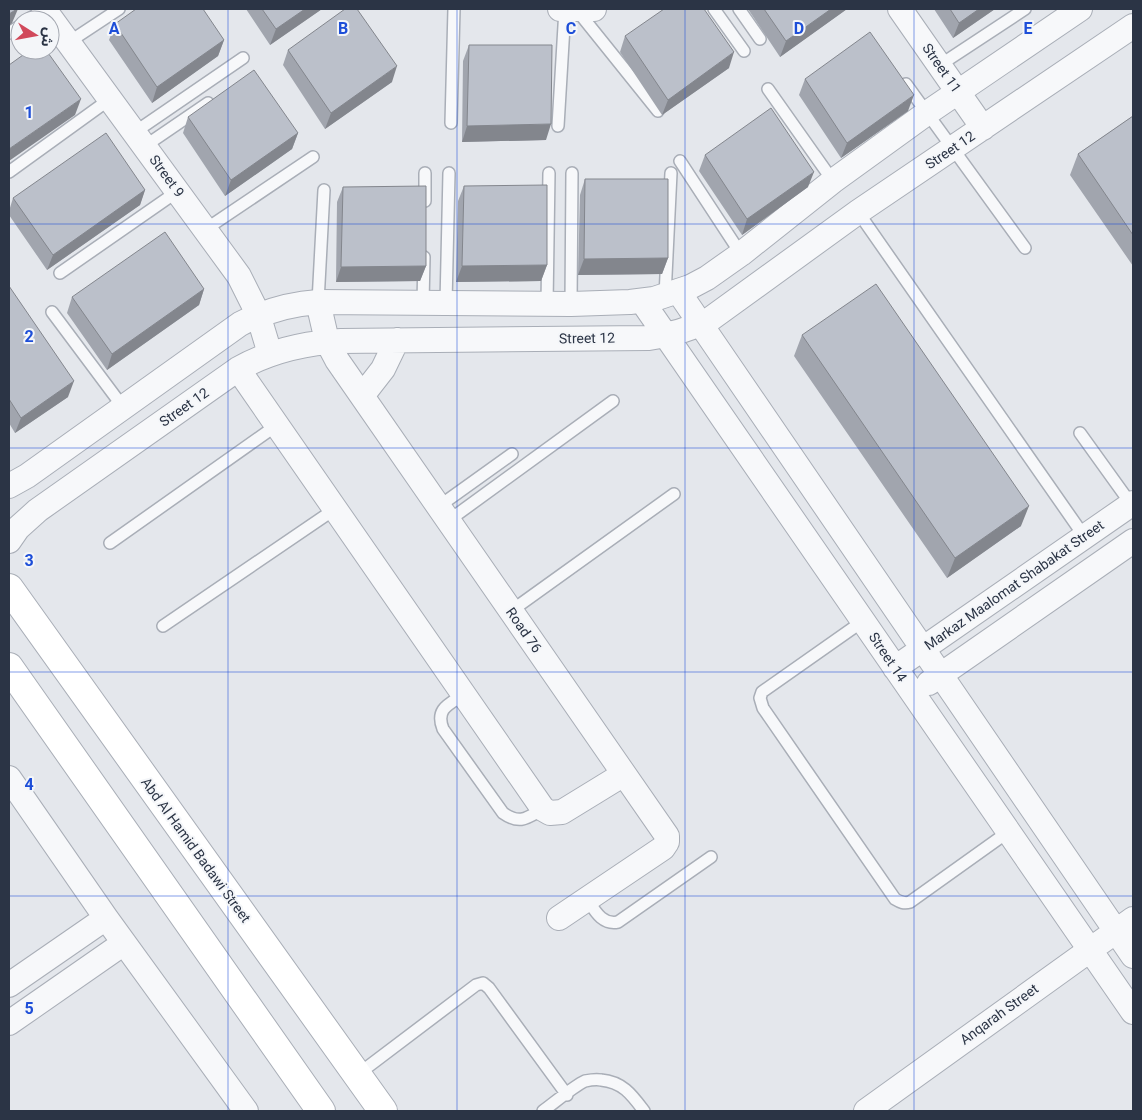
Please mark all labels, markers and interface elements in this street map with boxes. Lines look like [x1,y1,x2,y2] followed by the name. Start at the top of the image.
[10,10,60,60] north arrow
[109,19,120,38] text: A
[338,19,348,38] text: B
[566,19,576,38] text: C
[794,19,804,38] text: D
[1024,19,1033,38] text: E
[38,27,57,48] text: ش
[919,40,965,96] street label: Street 11
[24,103,34,122] text: 1
[922,128,978,172] street label: Street 12
[146,152,188,200] street label: Street 9
[24,327,34,346] text: 2
[559,330,615,346] street label: Street 12
[156,384,212,430] street label: Street 12
[921,516,1107,653] street label: Markaz Maalomat Shabakat Street
[24,551,34,570] text: 3
[503,604,545,656] street label: Road 76
[866,629,910,685] street label: Street 14
[138,774,254,926] street label: Abd Al Hamid Badawi Street
[24,775,34,794] text: 4
[957,980,1042,1048] street label: Anqarah Street
[24,999,34,1018] text: 5

